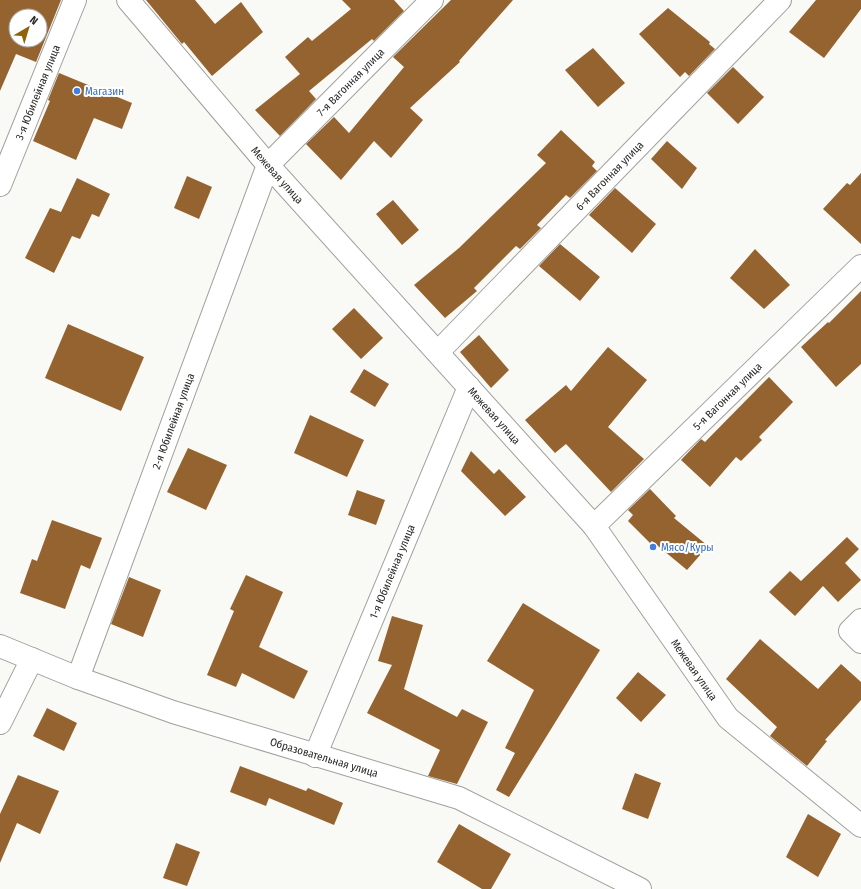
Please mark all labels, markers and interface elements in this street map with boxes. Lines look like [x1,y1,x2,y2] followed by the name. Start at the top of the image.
[8,8,48,48] north arrow
[27,13,40,28] text: N
[13,43,63,142] street label: 3-я Юбилейная улица
[314,46,387,119] street label: 7-я Вагонная улица
[85,85,124,98] place label: Магазин
[72,86,82,96] marker: Магазин
[573,139,646,213] street label: 6-я Вагонная улица
[248,144,306,207] street label: Межевая улица
[690,360,765,433] street label: 5-я Вагонная улица
[150,371,197,471] street label: 2-я Юбилейная улица
[465,385,523,447] street label: Межевая улица
[367,523,418,621] street label: 1-я Юбилейная улица
[661,541,714,554] place label: Мясо/Куры
[648,542,658,552] marker: Мясо/Куры
[668,637,720,703] street label: Межевая улица
[268,736,380,780] street label: Образовательная улица

